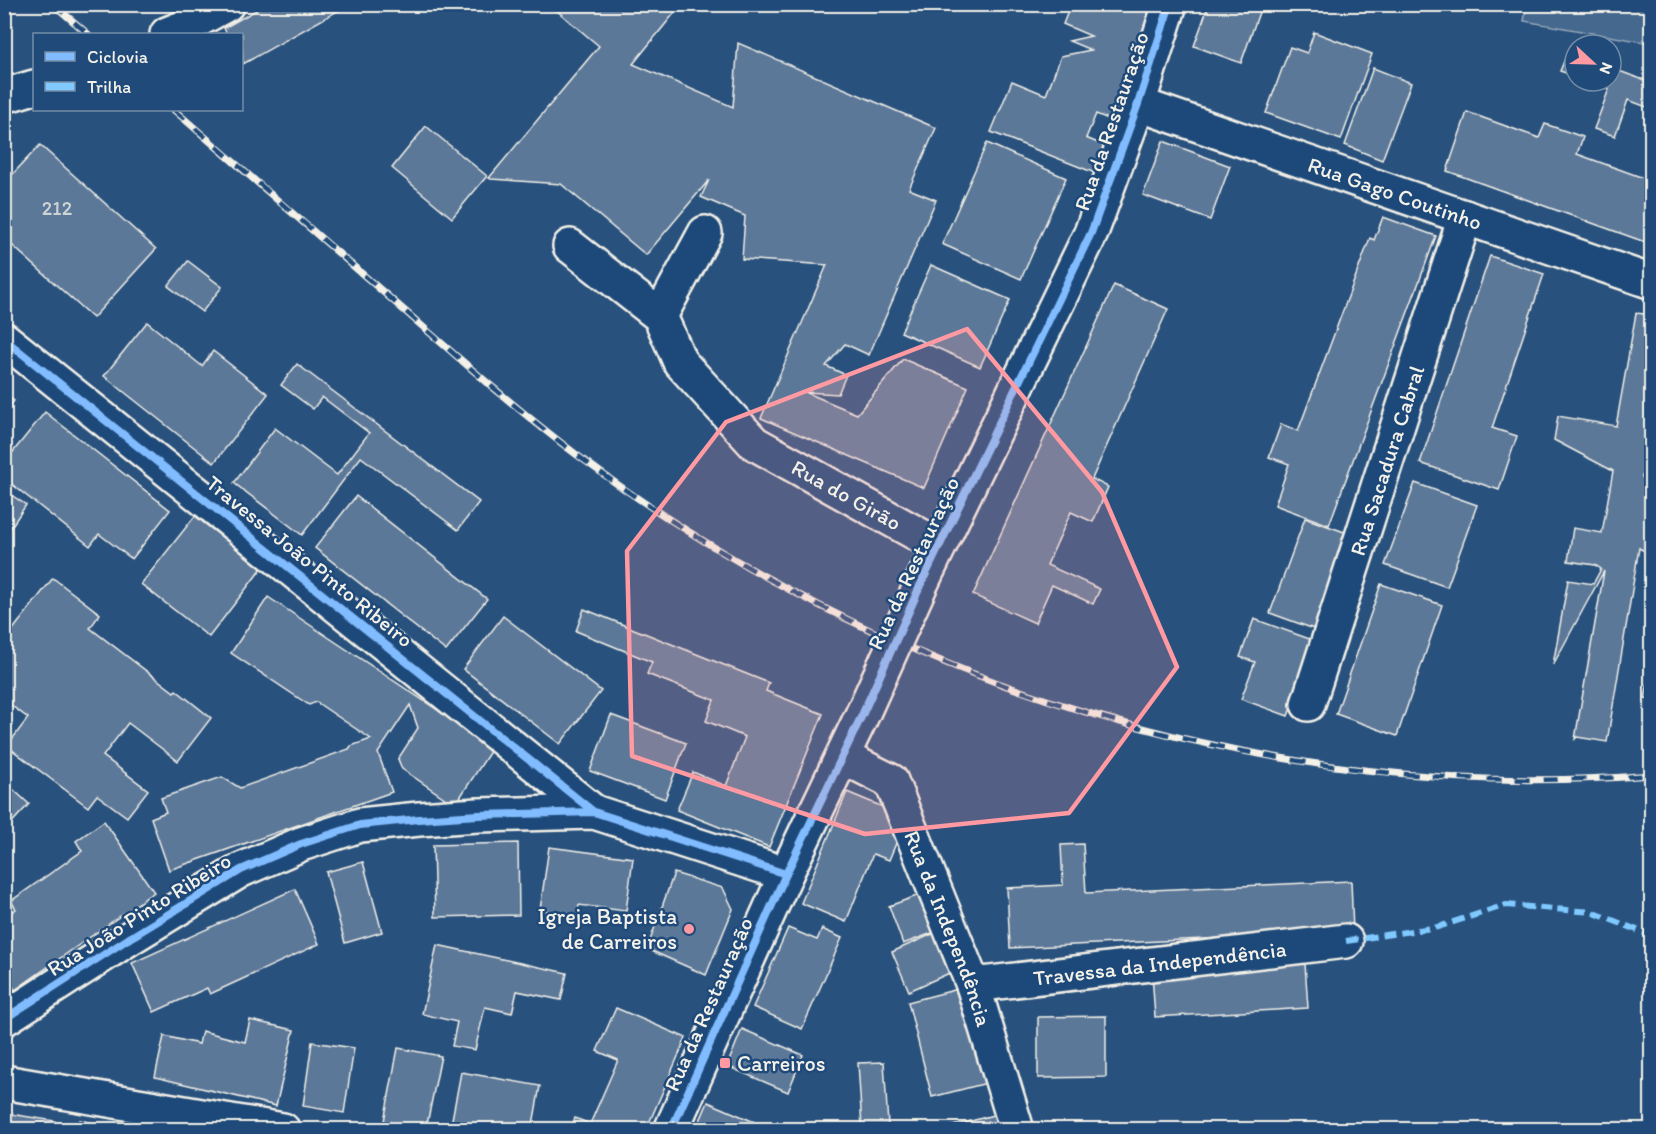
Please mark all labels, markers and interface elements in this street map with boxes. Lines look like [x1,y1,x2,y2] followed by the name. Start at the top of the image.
[1068,28,1155,214] street label: Rua da Restauração
[33,33,243,111] legend
[1563,33,1623,93] north arrow
[87,46,149,68] text: Ciclovia
[1596,60,1617,77] text: N
[87,76,131,98] text: Trilha
[1304,151,1485,236] street label: Rua Gago Coutinho
[42,196,73,220] house number: 212
[1344,362,1430,559] street label: Rua Sacadura Cabral
[787,454,906,536] street label: Rua do Girão
[201,469,419,653] street label: Travessa João Pinto Ribeiro
[862,472,965,654] street label: Rua da Restauração
[898,827,998,1030] street label: Rua da Independência
[42,847,236,982] street label: Rua João Pinto Ribeiro
[537,903,677,955] place label: Igreja Baptista de Carreiros
[658,913,759,1095] street label: Rua da Restauração
[682,922,696,936] marker: Igreja Baptista de Carreiros
[1032,935,1288,992] street label: Travessa da Independência
[737,1050,825,1077] place label: Carreiros
[718,1056,732,1070] marker: Carreiros

